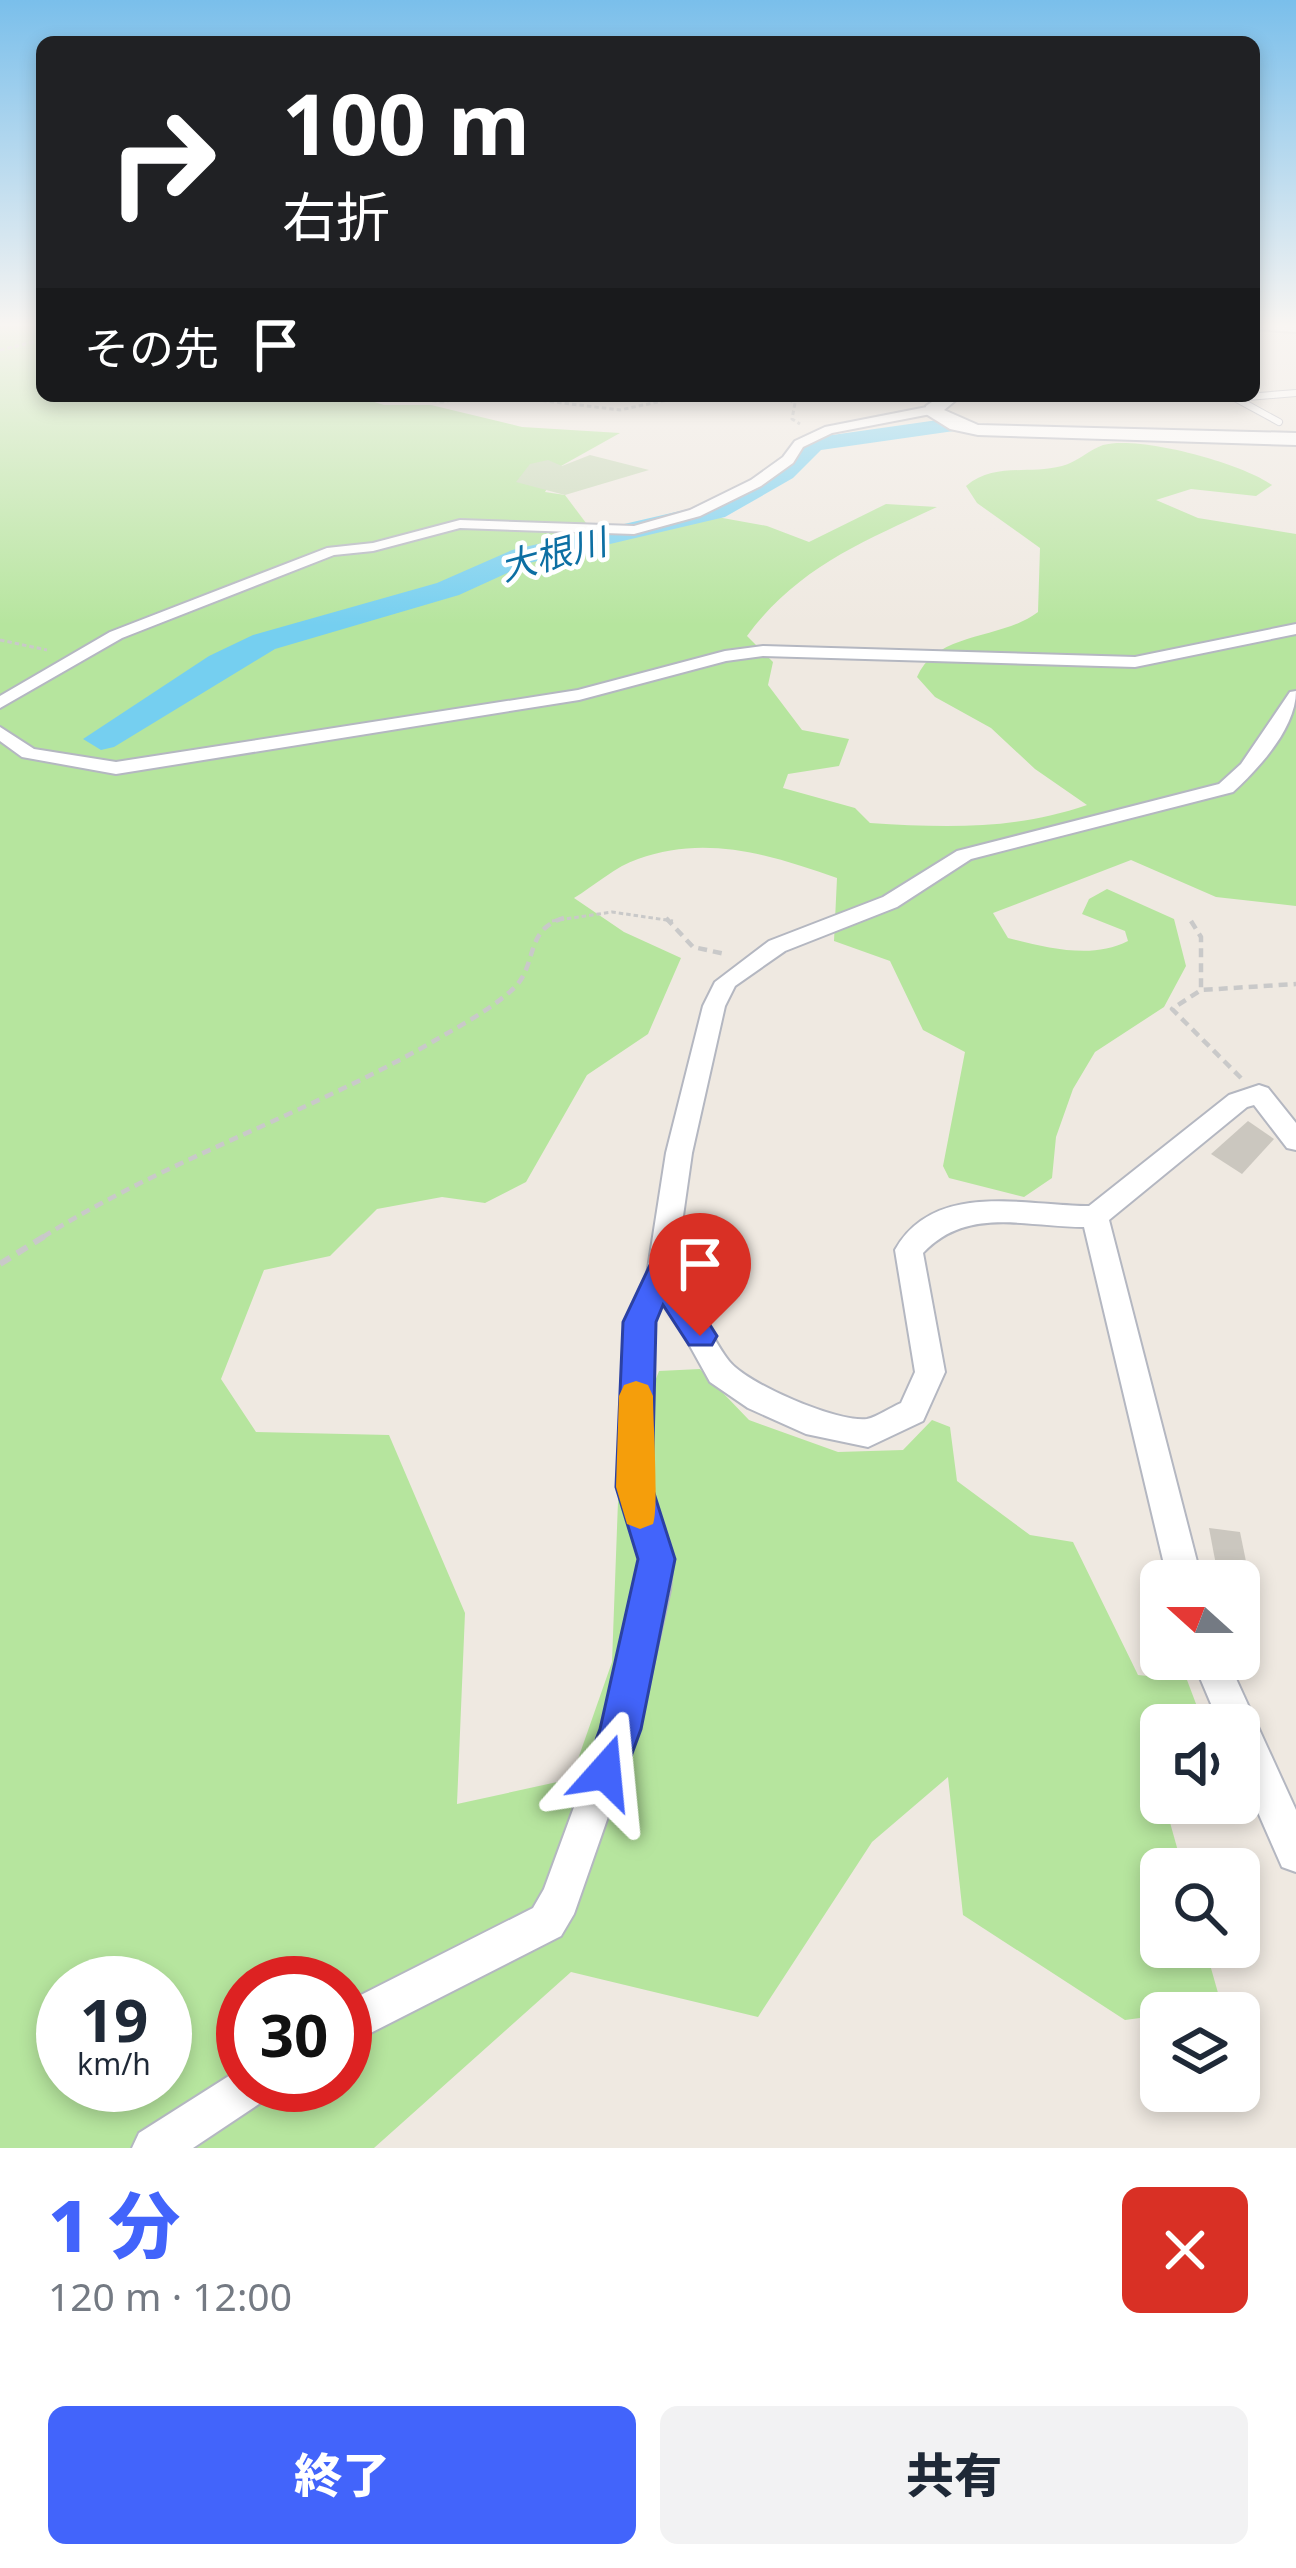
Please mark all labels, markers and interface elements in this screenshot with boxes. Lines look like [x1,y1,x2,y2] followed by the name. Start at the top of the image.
[282,65,530,180] text: 100 m
[84,84,240,240] icon: right
[282,179,390,253] text: 右折
[243,312,309,378] icon: arrive
[84,317,219,378] text: その先
[494,515,615,592] water label: 大根川
[649,1213,751,1336] pin
[667,1231,733,1297] icon: arrive
[1140,1560,1260,1680] north arrow
[1140,1560,1260,2112] map controls
[1140,1704,1260,1824] button: sound
[542,1709,668,1835] position arrow
[1140,1848,1260,1968] button: search
[216,1956,372,2112] speed limit sign: 30
[80,1978,148,2060] text: 19
[1140,1992,1260,2112] button: layers
[77,2043,151,2084] text: km/h
[48,2175,180,2273] text: 1 分
[1122,2187,1248,2313] button: close
[48,2269,292,2322] text: 120 m · 12:00
[48,2406,636,2544] button: 終了
[660,2406,1248,2544] button: 共有

